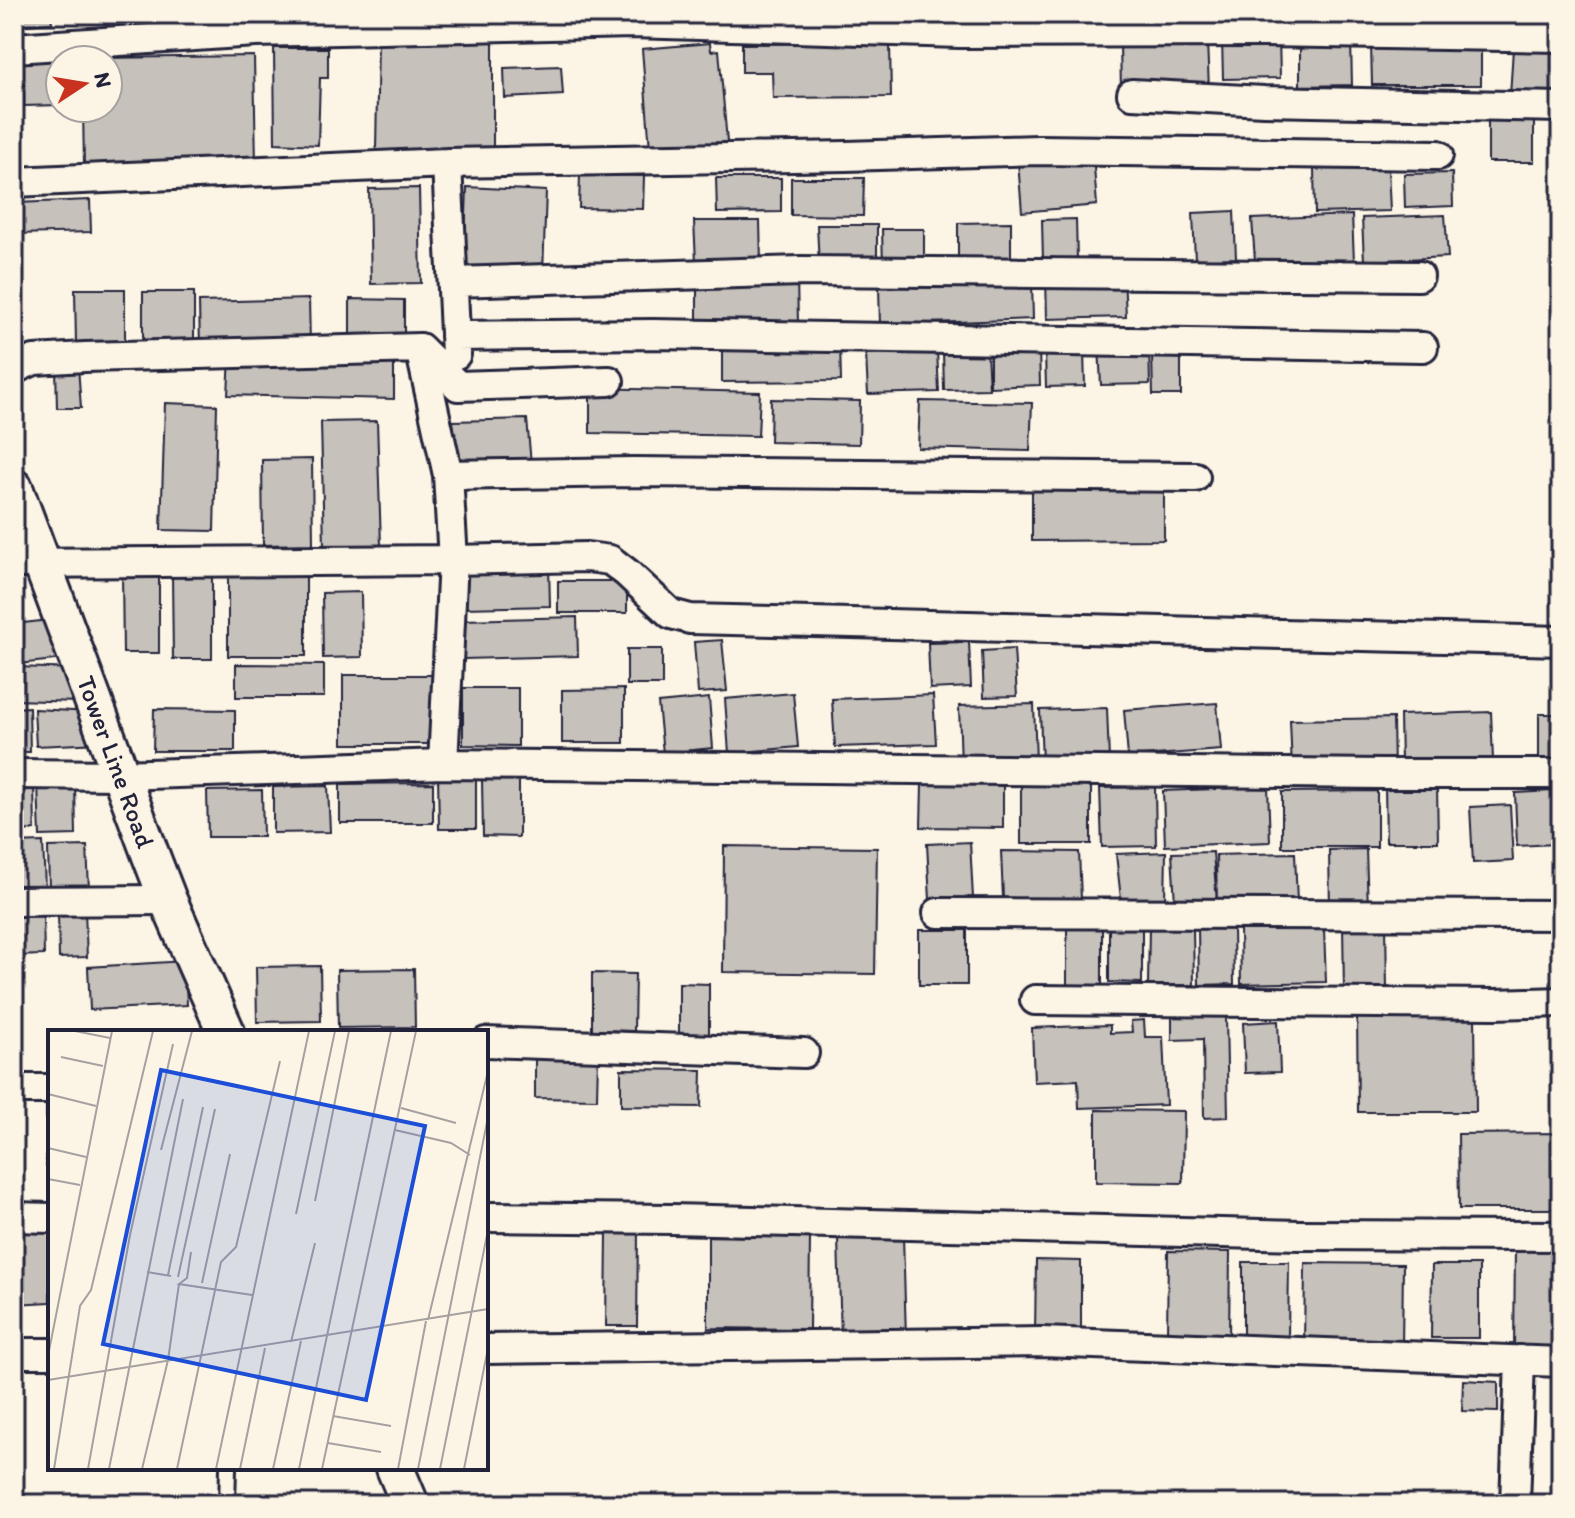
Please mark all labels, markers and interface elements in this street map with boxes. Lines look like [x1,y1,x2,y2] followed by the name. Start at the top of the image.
[44,44,124,124] north arrow
[88,70,118,90] text: N
[70,672,162,853] street label: Tower Line Road
[48,1030,488,1470] inset map

